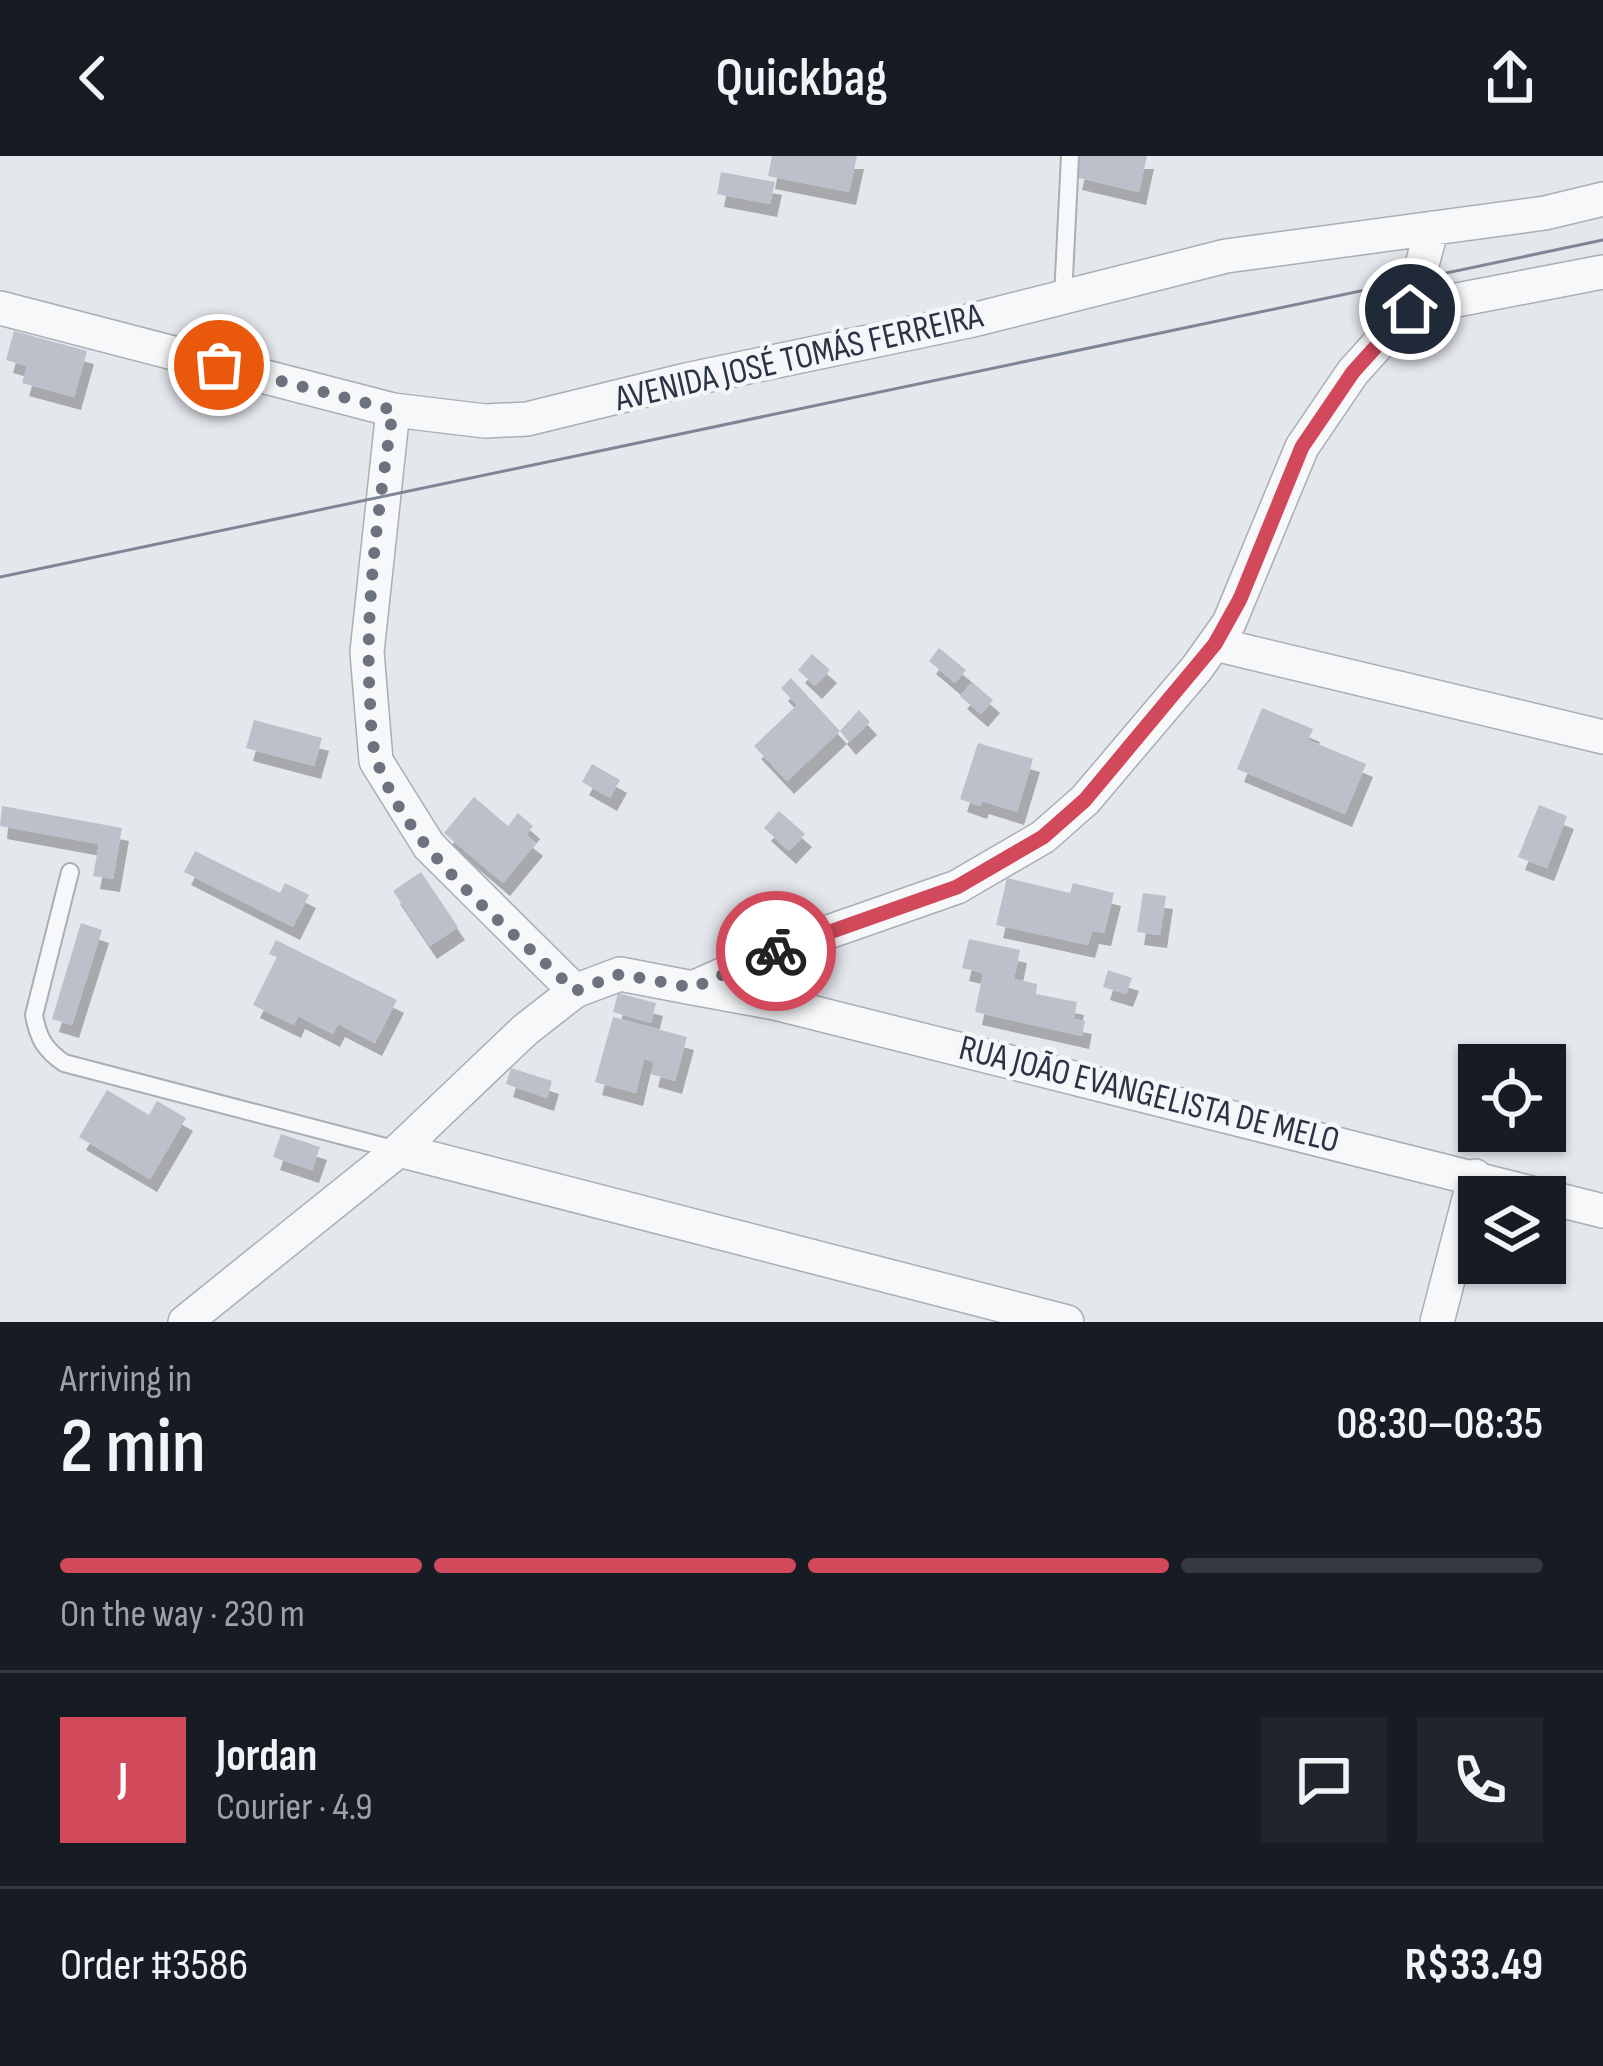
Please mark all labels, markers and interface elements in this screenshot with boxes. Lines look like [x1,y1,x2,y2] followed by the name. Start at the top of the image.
[60,45,126,111] icon: back
[1477,45,1543,111] icon: share
[715,46,888,111] text: Quickbag
[1359,258,1461,360] pin
[1377,276,1443,342] icon: home
[610,295,988,421] street label: AVENIDA JOSÉ TOMÁS FERREIRA
[168,314,270,416] pin
[186,332,252,398] icon: bag
[716,891,836,1011] courier
[743,918,809,984] icon: bike
[954,1027,1344,1163] street label: RUA JOÃO EVANGELISTA DE MELO
[1458,1044,1566,1284] map controls
[1458,1044,1566,1152] button: locate
[1458,1176,1566,1284] button: layers
[60,1356,192,1403] text: Arriving in
[1336,1397,1543,1452] text: 08:30–08:35
[60,1401,206,1494] text: 2 min
[60,1591,305,1638] text: On the way · 230 m
[1261,1717,1387,1843] button: chat
[1417,1717,1543,1843] button: phone
[216,1729,317,1784] text: Jordan
[118,1752,128,1807] text: J
[216,1784,373,1831] text: Courier · 4.9
[60,1938,248,1993] text: Order #3586
[1405,1938,1543,1993] text: R$33.49

